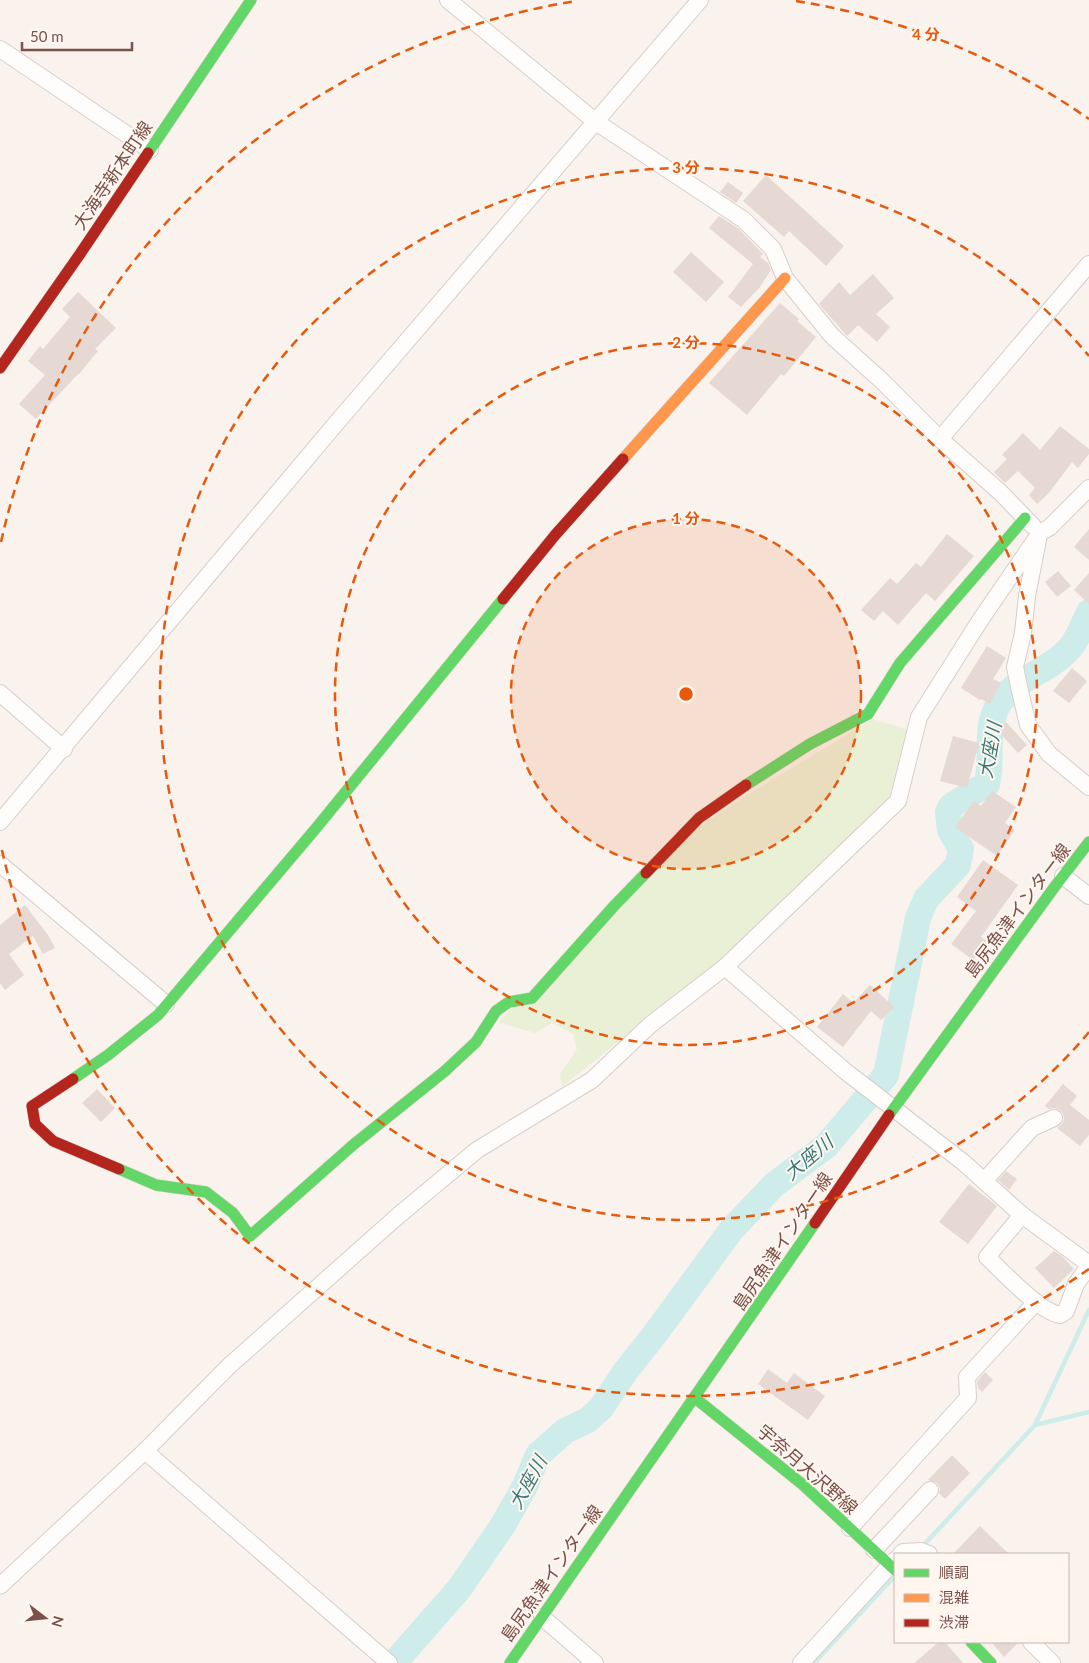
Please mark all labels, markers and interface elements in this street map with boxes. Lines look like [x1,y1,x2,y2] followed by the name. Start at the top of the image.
[22,20,132,52] scale bar
[912,25,940,43] text: 4 分
[30,27,64,45] text: 50 m
[68,117,156,233] street label: 大海寺新本町線
[672,158,700,176] text: 3 分
[672,333,700,351] text: 2 分
[672,509,700,527] text: 1 分
[677,685,695,703] centre of rings
[973,718,1006,780] water label: 大座川
[959,839,1075,981] street label: 島尻魚津インター線
[779,1129,839,1184] water label: 大座川
[728,1168,836,1314] street label: 島尻魚津インター線
[753,1419,863,1519] street label: 宇奈月大沢野線
[503,1450,552,1513] water label: 大座川
[496,1500,606,1646] street label: 島尻魚津インター線
[894,1553,1069,1643] legend
[939,1563,969,1581] text: 順調
[939,1588,969,1606] text: 混雑
[20,1593,70,1643] north arrow
[939,1613,969,1631] text: 渋滞
[48,1614,68,1629] text: N

